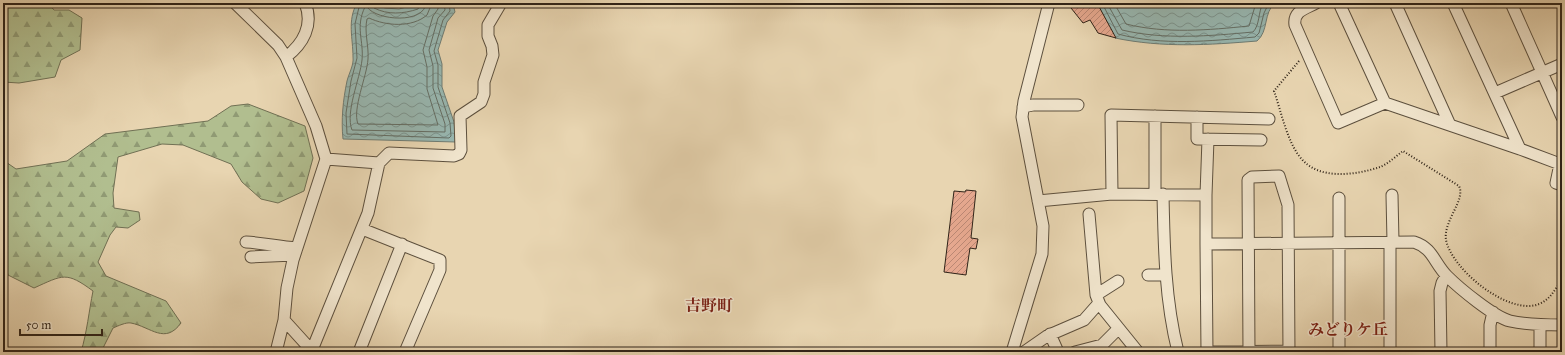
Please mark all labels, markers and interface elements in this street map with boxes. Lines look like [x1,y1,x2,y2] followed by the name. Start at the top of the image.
[685,296,733,315] district label: 吉野町
[20,311,102,337] scale bar
[26,318,51,332] text: 50 m
[1308,320,1388,339] district label: みどりケ丘

